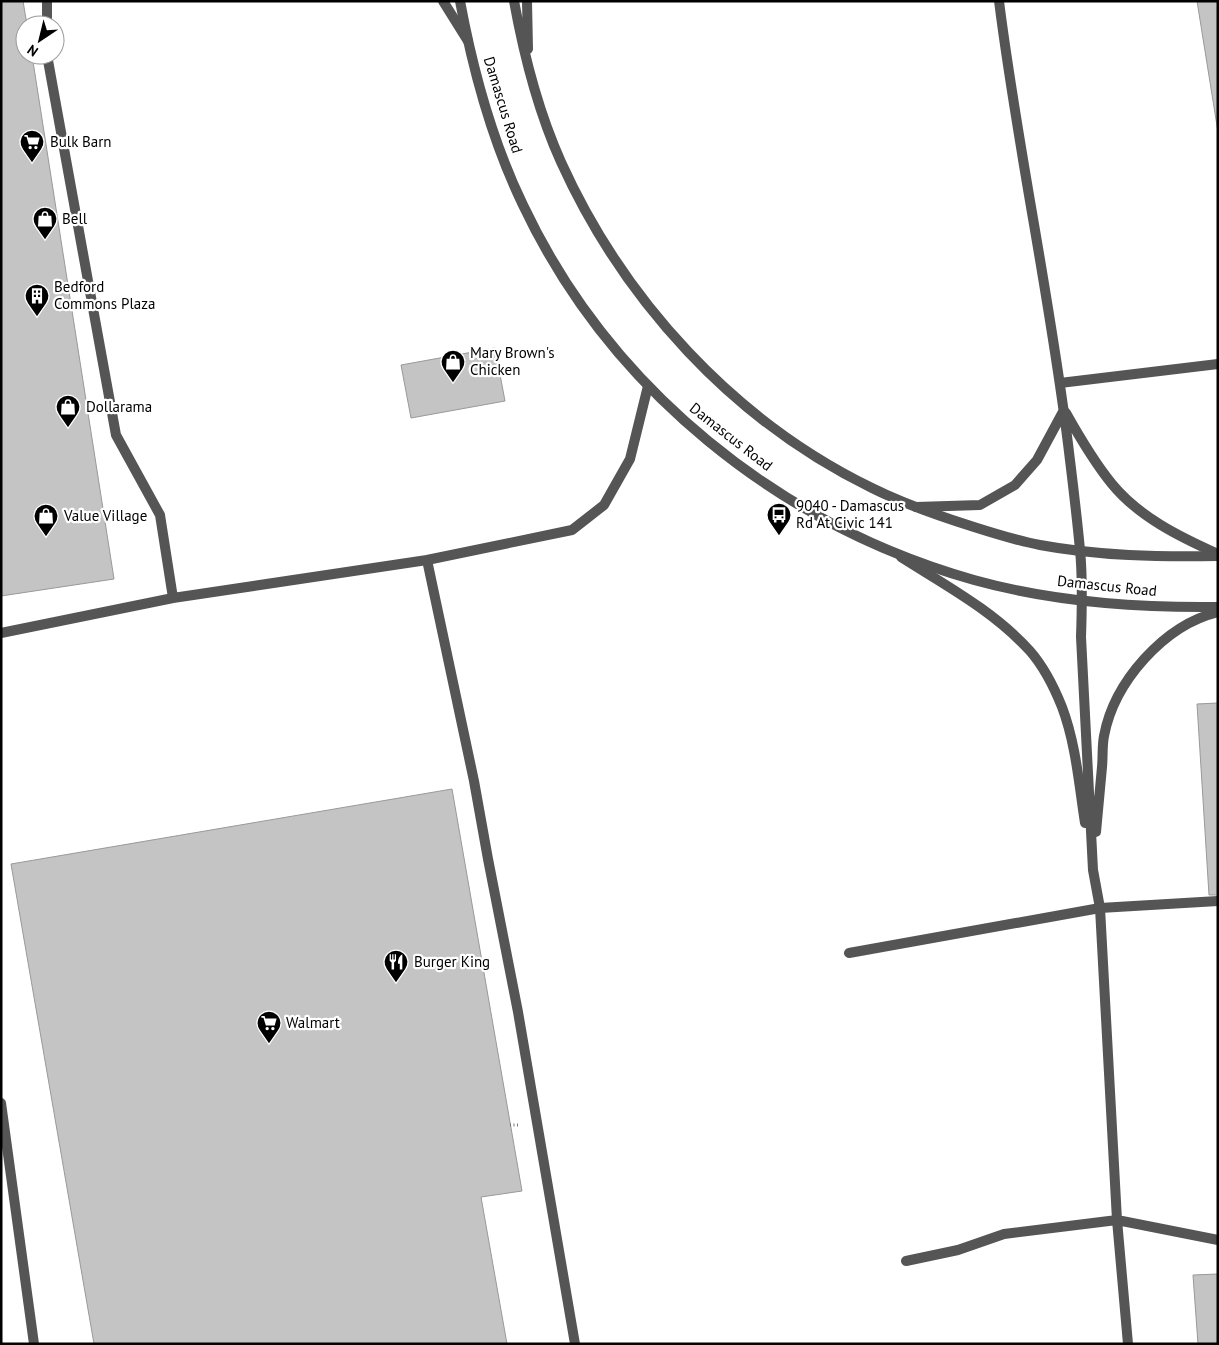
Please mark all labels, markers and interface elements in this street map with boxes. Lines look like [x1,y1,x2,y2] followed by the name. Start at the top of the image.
[15,15,65,65] north arrow
[24,41,41,61] text: N
[480,54,527,156] street label: Damascus Road
[19,129,45,163] supermarket icon: Bulk Barn
[50,132,111,151] place label: Bulk Barn
[32,206,58,240] shop icon: Bell
[62,209,88,228] place label: Bell
[54,277,155,313] place label: Bedford Commons Plaza
[24,283,50,317] building icon: Bedford Commons Plaza
[470,343,554,379] place label: Mary Brown's Chicken
[440,349,466,383] shop icon: Mary Brown's Chicken
[55,394,81,428] shop icon: Dollarama
[86,397,152,416] place label: Dollarama
[686,398,777,475] street label: Damascus Road
[796,496,904,532] place label: 9040 - Damascus Rd At Civic 141
[766,502,792,536] bus stop icon: 9040 - Damascus Rd At Civic 141
[33,503,59,537] shop icon: Value Village
[63,506,147,525] place label: Value Village
[1056,571,1158,600] street label: Damascus Road
[383,949,409,983] restaurant icon: Burger King
[414,952,490,971] place label: Burger King
[256,1010,282,1044] supermarket icon: Walmart
[286,1013,340,1032] place label: Walmart

